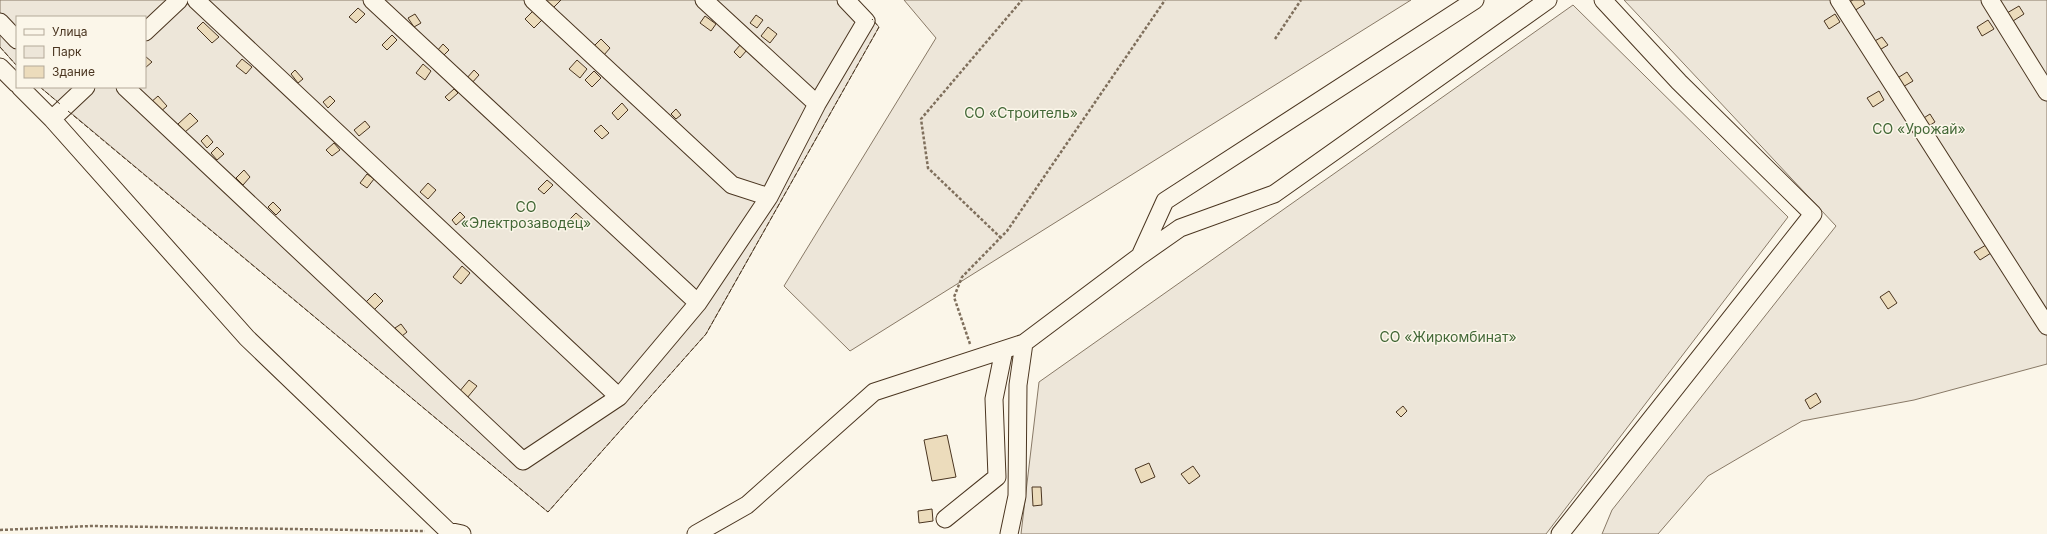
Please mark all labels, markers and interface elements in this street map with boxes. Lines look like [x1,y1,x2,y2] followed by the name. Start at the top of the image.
[16,16,146,88] legend
[52,24,87,39] text: Улица
[52,44,82,59] text: Парк
[52,64,95,79] text: Здание
[964,104,1078,121] park label: СО «Строитель»
[1872,120,1966,137] park label: СО «Урожай»
[461,198,591,231] park label: СО «Электрозаводец»
[1379,328,1517,345] park label: СО «Жиркомбинат»

